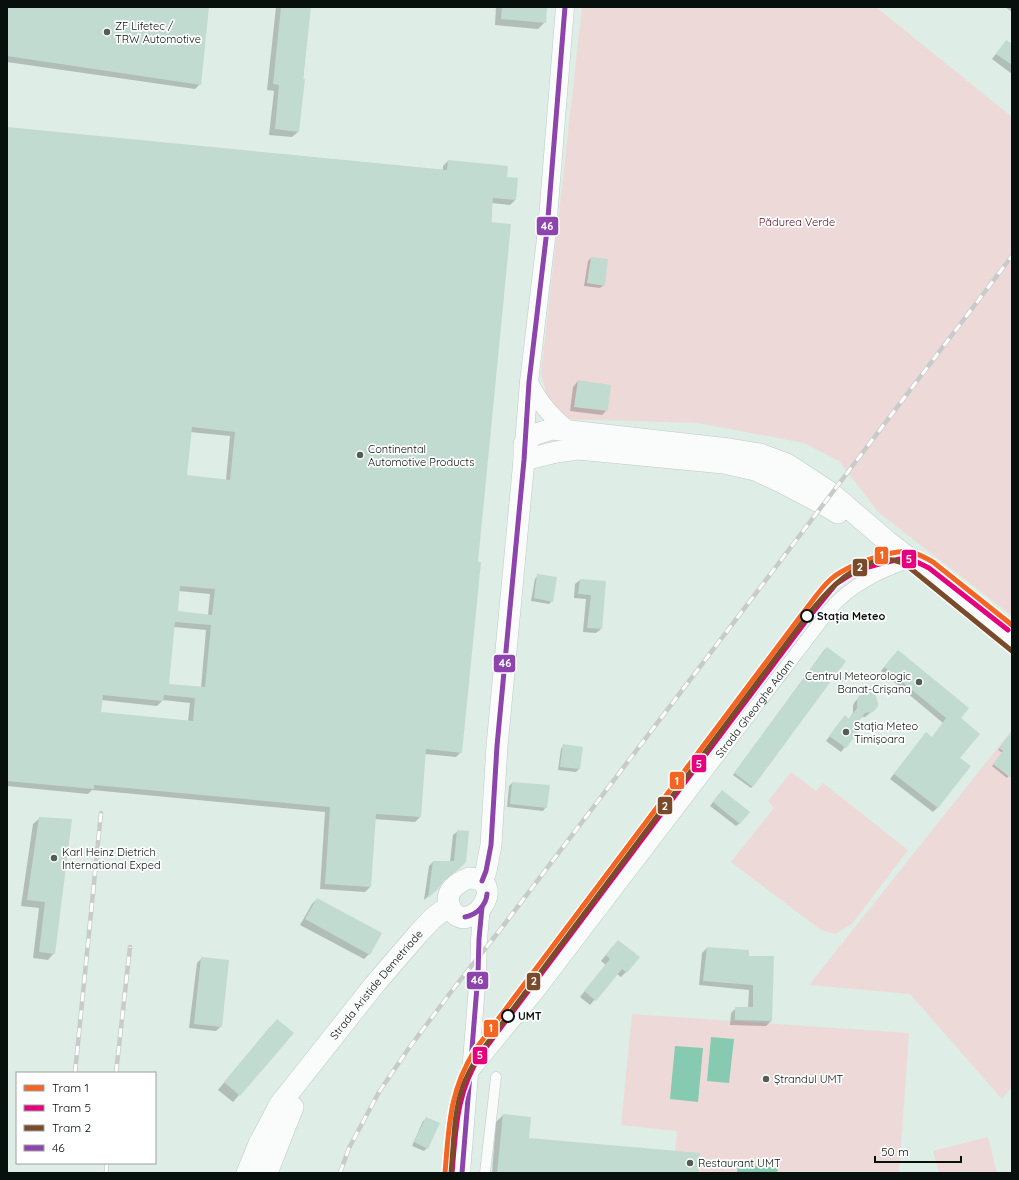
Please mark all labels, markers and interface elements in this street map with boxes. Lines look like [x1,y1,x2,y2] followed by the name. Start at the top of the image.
[115,19,201,46] place label: ZF Lifetec / TRW Automotive
[102,27,112,37] marker: ZF Lifetec / TRW Automotive
[759,215,835,229] park label: Pădurea Verde
[536,216,559,236] line badge: 46
[541,219,553,233] text: 46
[368,442,474,469] place label: Continental Automotive Products
[355,450,365,460] marker: Continental Automotive Products
[874,546,889,565] line badge: 1
[880,548,884,562] text: 1
[901,549,917,569] line badge: 5
[906,552,912,566] text: 5
[852,558,868,577] line badge: 2
[857,560,863,574] text: 2
[800,609,814,623] marker: Stația Meteo
[817,609,885,624] place label: Stația Meteo
[493,654,516,673] line badge: 46
[499,656,511,670] text: 46
[712,656,797,760] street label: Strada Gheorghe Adam
[805,669,911,696] place label: Centrul Meteorologic Banat-Crișana
[914,677,924,687] marker: Centrul Meteorologic Banat-Crișana
[854,719,919,746] place label: Stația Meteo Timișoara
[841,727,851,737] marker: Stația Meteo Timișoara
[691,754,707,773] line badge: 5
[696,757,702,771] text: 5
[669,771,685,790] line badge: 1
[675,774,679,788] text: 1
[657,796,673,815] line badge: 2
[662,799,668,813] text: 2
[62,845,161,872] place label: Karl Heinz Dietrich International Exped
[49,853,59,863] marker: Karl Heinz Dietrich International Exped
[327,927,426,1042] street label: Strada Aristide Demetriade
[466,971,489,990] line badge: 46
[526,972,541,991] line badge: 2
[471,973,483,987] text: 46
[531,974,537,988] text: 2
[501,1009,515,1023] marker: UMT
[518,1009,542,1023] place label: UMT
[483,1019,499,1038] line badge: 1
[489,1021,493,1035] text: 1
[472,1046,488,1065] line badge: 5
[477,1048,483,1062] text: 5
[16,1072,156,1164] legend
[774,1072,844,1086] place label: Ștrandul UMT
[761,1074,771,1084] marker: Ștrandul UMT
[52,1080,89,1095] text: Tram 1
[52,1100,91,1115] text: Tram 5
[52,1120,91,1135] text: Tram 2
[875,1138,961,1164] scale bar
[52,1140,65,1155] text: 46
[881,1144,909,1159] text: 50 m
[698,1156,781,1170] place label: Restaurant UMT
[685,1158,695,1168] marker: Restaurant UMT

